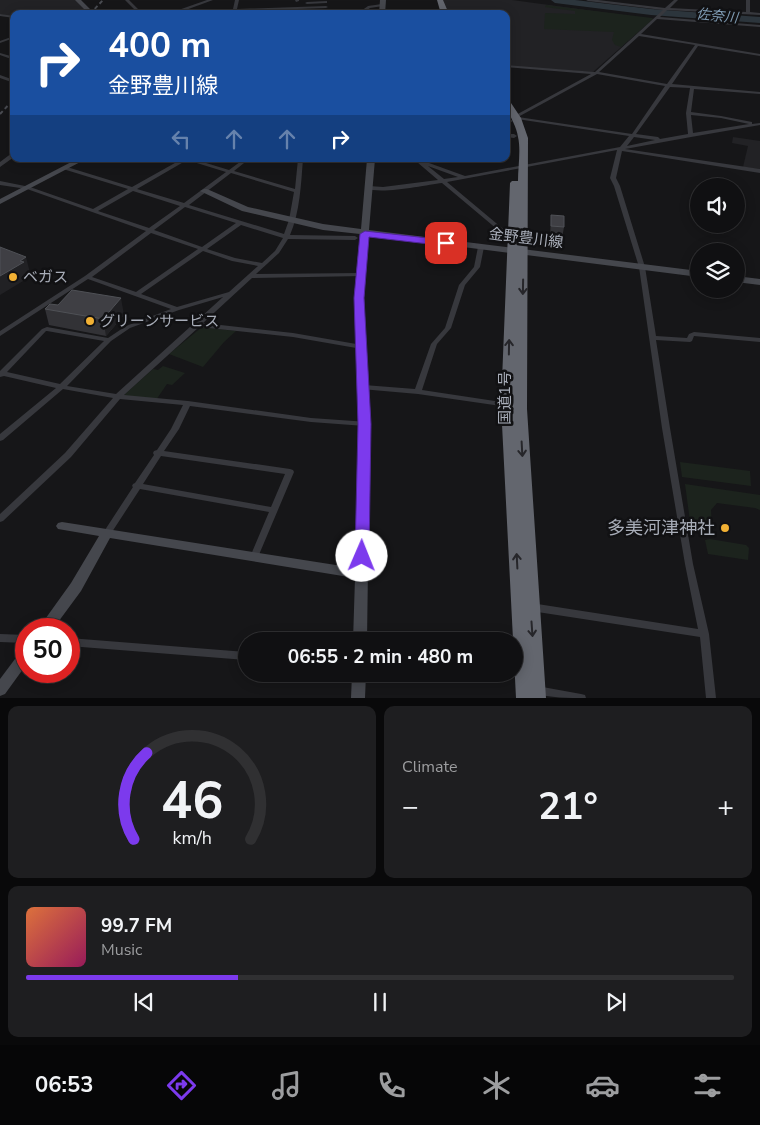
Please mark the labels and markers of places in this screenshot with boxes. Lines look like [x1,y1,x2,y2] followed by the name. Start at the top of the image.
[425,222,467,264] pin
[23,267,68,287] place label: ベガス
[7,271,19,283] marker: ベガス
[100,311,219,331] place label: グリーンサービス
[84,315,96,327] marker: グリーンサービス
[607,516,715,540] place label: 多美河津神社
[719,522,731,534] marker: 多美河津神社

